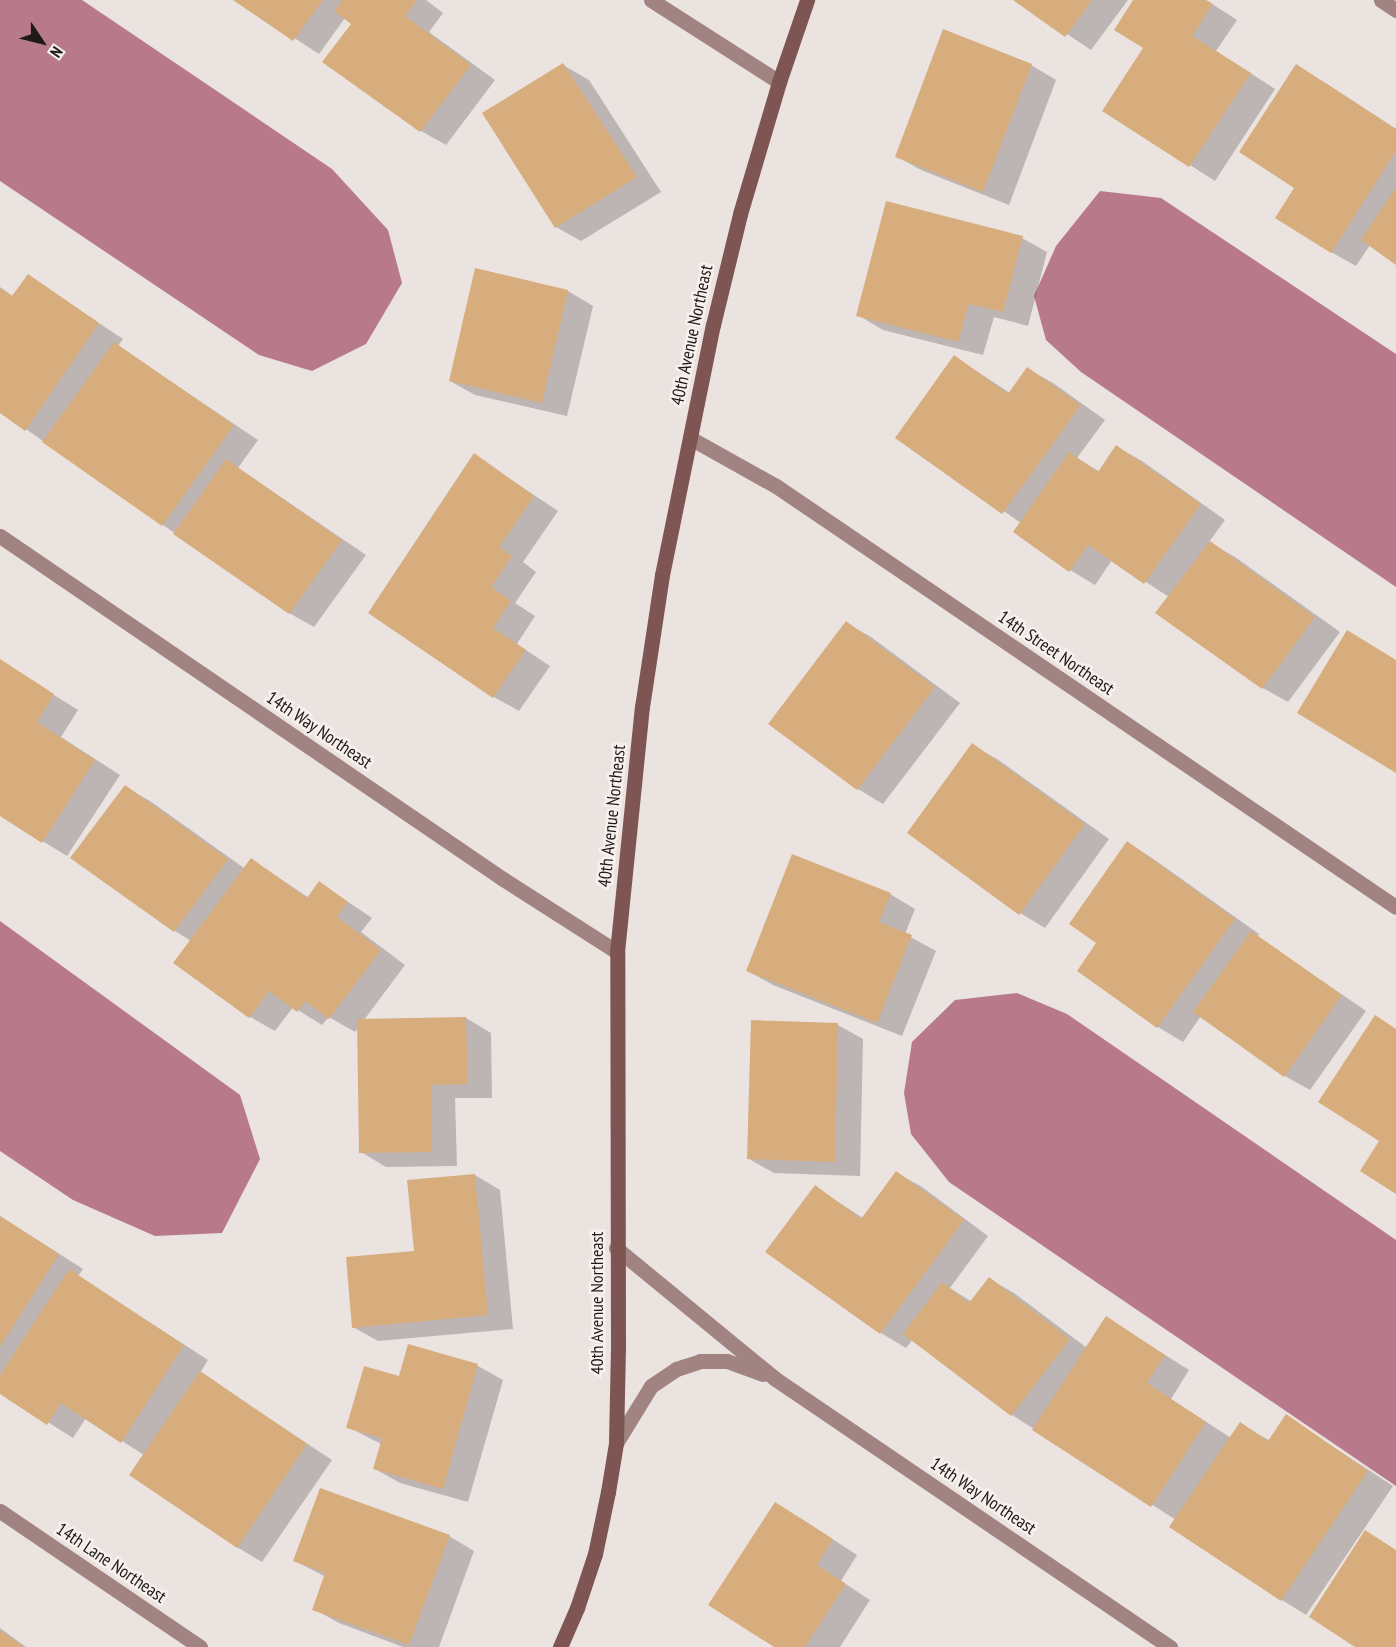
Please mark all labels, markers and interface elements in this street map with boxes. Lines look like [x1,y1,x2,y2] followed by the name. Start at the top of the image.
[12,12,72,72] north arrow
[46,43,67,62] text: N
[667,263,717,407] street label: 40th Avenue Northeast
[994,606,1118,700] street label: 14th Street Northeast
[262,687,376,773] street label: 14th Way Northeast
[594,743,630,889] street label: 40th Avenue Northeast
[586,1231,608,1375] street label: 40th Avenue Northeast
[926,1453,1040,1539] street label: 14th Way Northeast
[52,1518,170,1608] street label: 14th Lane Northeast

